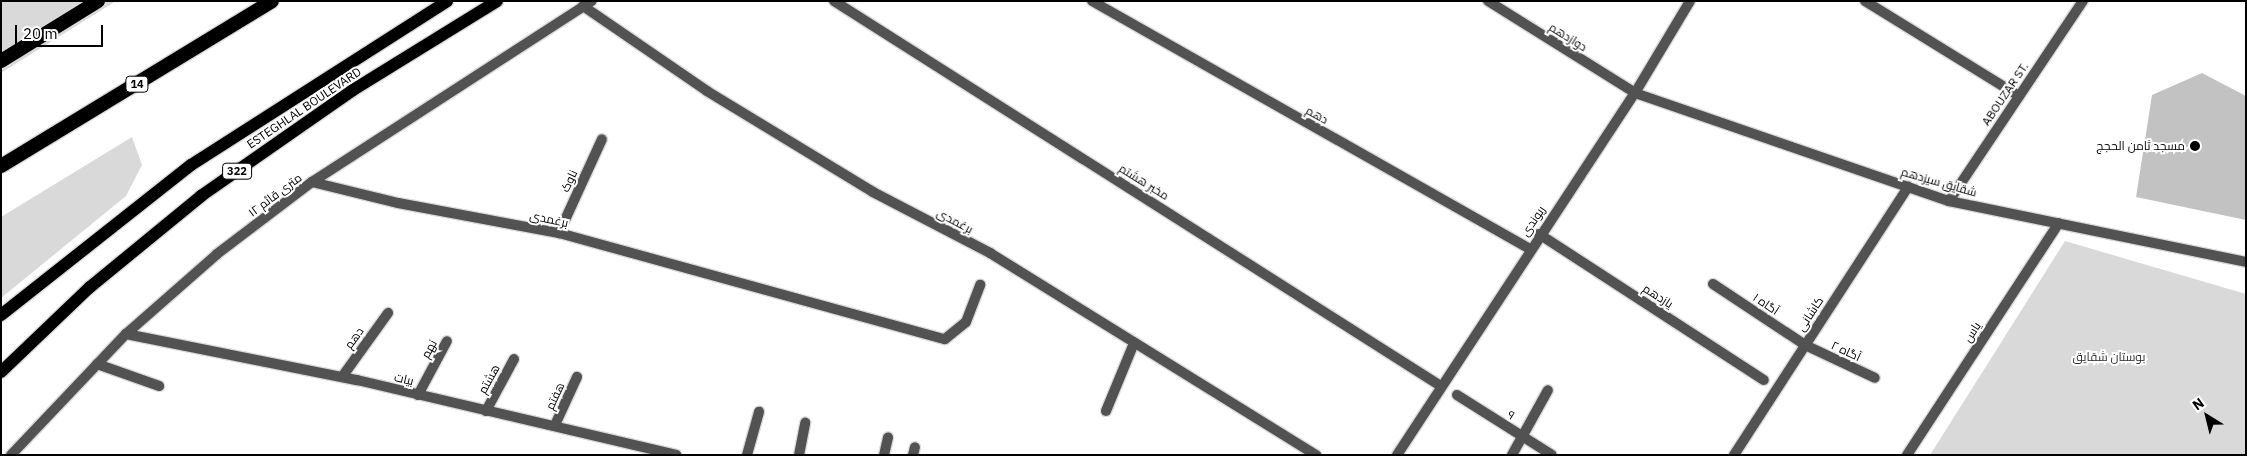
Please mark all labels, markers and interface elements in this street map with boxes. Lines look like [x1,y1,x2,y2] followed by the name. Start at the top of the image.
[18,15,105,47] scale bar
[1546,20,1590,54] street label: دوازدهم
[23,24,58,43] text: 20 m
[1979,60,2031,128] street label: ABOUZAR ST.
[244,64,364,152] street label: ESTEGHLAL BOULEVARD
[124,76,150,92] road number: 14
[1303,103,1331,127] street label: دهم
[2096,139,2185,153] place label: مسجد ثامن الحجج
[2189,140,2201,152] marker: مسجد ثامن الحجج
[1116,161,1172,203] street label: مخبر هشتم
[222,162,252,180] road number: 322
[1899,164,1979,200] street label: شقایق سیزدهم
[558,168,580,194] street label: ناوک
[245,170,305,220] street label: ۱۲ متری قائم
[1518,203,1548,239] street label: ریوندی
[934,205,976,237] street label: برغمدی
[528,208,570,230] street label: برغمدی
[1640,281,1676,311] street label: یازدهم
[1750,290,1782,318] street label: آگاه ۱
[1794,294,1826,334] street label: کاشانی
[1960,319,1984,345] street label: یاس
[341,324,367,352] street label: دهم
[418,337,440,361] street label: نهم
[1829,338,1863,364] street label: آگاه ۲
[2072,350,2146,364] park label: بوستان شقایق
[475,362,503,396] street label: هشتم
[393,370,415,388] street label: بیات
[542,380,568,412] street label: هفتم
[2182,391,2232,441] north arrow
[2189,394,2208,414] text: N
[1504,407,1518,423] street label: ۹

